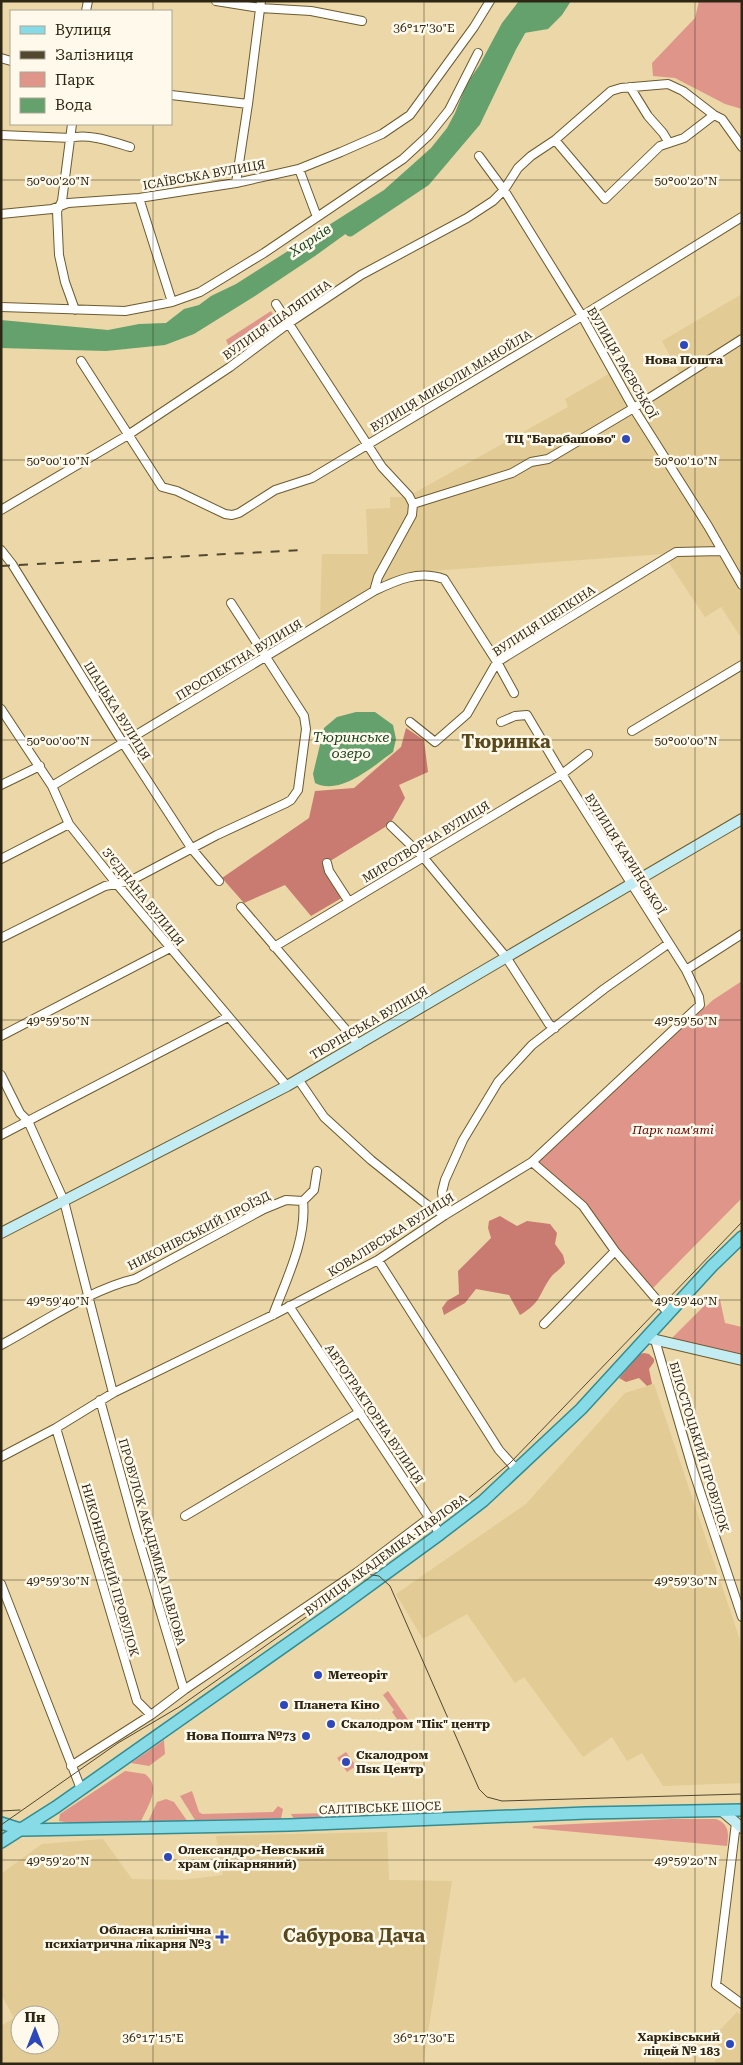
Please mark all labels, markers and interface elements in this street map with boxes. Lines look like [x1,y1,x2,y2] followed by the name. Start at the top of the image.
[10,10,172,125] legend
[55,21,111,39] text: Вулиця
[393,21,455,35] text: 36°17'30"E
[55,46,134,64] text: Залізниця
[55,71,95,89] text: Парк
[55,96,92,114] text: Вода
[142,157,266,193] street label: ІСАЇВСЬКА ВУЛИЦЯ
[26,174,90,188] text: 50°00'20"N
[654,174,718,188] text: 50°00'20"N
[285,220,334,260] water label: Харків
[220,277,334,363] street label: ВУЛИЦЯ ШАЛЯПІНА
[584,305,660,422] street label: ВУЛИЦЯ РАЄВСЬКОЇ
[368,327,535,435] street label: ВУЛИЦЯ МИКОЛИ МАНОЙЛА
[678,339,690,351] marker: Нова Пошта
[645,353,723,367] place label: Нова Пошта
[505,432,616,446] place label: ТЦ "Барабашово"
[620,433,632,445] marker: ТЦ "Барабашово"
[26,454,90,468] text: 50°00'10"N
[654,454,718,468] text: 50°00'10"N
[490,582,598,659] street label: ВУЛИЦЯ ЩЕПКІНА
[173,617,305,703] street label: ПРОСПЕКТНА ВУЛИЦЯ
[81,659,153,763] street label: ШАЦЬКА ВУЛИЦЯ
[313,729,389,761] water label: Тюринське озеро
[461,731,551,752] district label: Тюринка
[26,734,90,748] text: 50°00'00"N
[654,734,718,748] text: 50°00'00"N
[582,791,668,917] street label: ВУЛИЦЯ КАРИНСЬКОЇ
[360,798,492,886] street label: МИРОТВОРЧА ВУЛИЦЯ
[99,845,187,949] street label: З’ЄДНАНА ВУЛИЦЯ
[308,984,430,1062] street label: ТЮРІНСЬКА ВУЛИЦЯ
[26,1014,90,1028] text: 49°59'50"N
[654,1014,718,1028] text: 49°59'50"N
[631,1123,714,1137] park label: Парк пам'яті
[125,1189,273,1273] street label: НИКОНІВСЬКИЙ ПРОЇЗД
[325,1190,457,1280] street label: КОВАЛІВСЬКА ВУЛИЦЯ
[26,1294,90,1308] text: 49°59'40"N
[654,1294,718,1308] text: 49°59'40"N
[322,1342,426,1486] street label: АВТОТРАКТОРНА ВУЛИЦЯ
[666,1360,732,1534] street label: БІЛОСТОЦЬКИЙ ПРОВУЛОК
[116,1437,188,1648] street label: ПРОВУЛОК АКАДЕМІКА ПАВЛОВА
[79,1482,142,1658] street label: НИКОНІВСЬКИЙ ПРОВУЛОК
[302,1491,470,1619] street label: ВУЛИЦЯ АКАДЕМІКА ПАВЛОВА
[26,1574,90,1588] text: 49°59'30"N
[654,1574,718,1588] text: 49°59'30"N
[328,1668,388,1682] place label: Метеоріт
[312,1669,324,1681] marker: Метеоріт
[294,1698,380,1712] place label: Планета Кіно
[278,1699,290,1711] marker: Планета Кіно
[341,1717,490,1731] place label: Скалодром "Пік" центр
[325,1718,337,1730] marker: Скалодром "Пік" центр
[186,1729,296,1743] place label: Нова Пошта №73
[300,1730,312,1742] marker: Нова Пошта №73
[356,1748,428,1776] place label: Скалодром Пsк Центр
[340,1756,352,1768] marker: Скалодром Пsк Центр
[318,1799,442,1817] street label: САЛТІВСЬКЕ ШОСЕ
[178,1843,324,1871] place label: Олександро-Невський храм (лікарняний)
[162,1851,174,1863] marker: Олександро-Невський храм (лікарняний)
[26,1854,90,1868] text: 49°59'20"N
[654,1854,718,1868] text: 49°59'20"N
[45,1923,211,1951] place label: Обласна клінічна психіатрична лікарня №3
[283,1925,425,1946] district label: Сабурова Дача
[215,1930,229,1944] marker: Обласна клінічна психіатрична лікарня №3
[10,2005,60,2055] north arrow
[25,2009,46,2025] text: Пн
[638,2030,720,2058] place label: Харківський ліцей № 183
[122,2031,184,2045] text: 36°17'15"E
[393,2031,455,2045] text: 36°17'30"E
[724,2038,736,2050] marker: Харківський ліцей № 183

